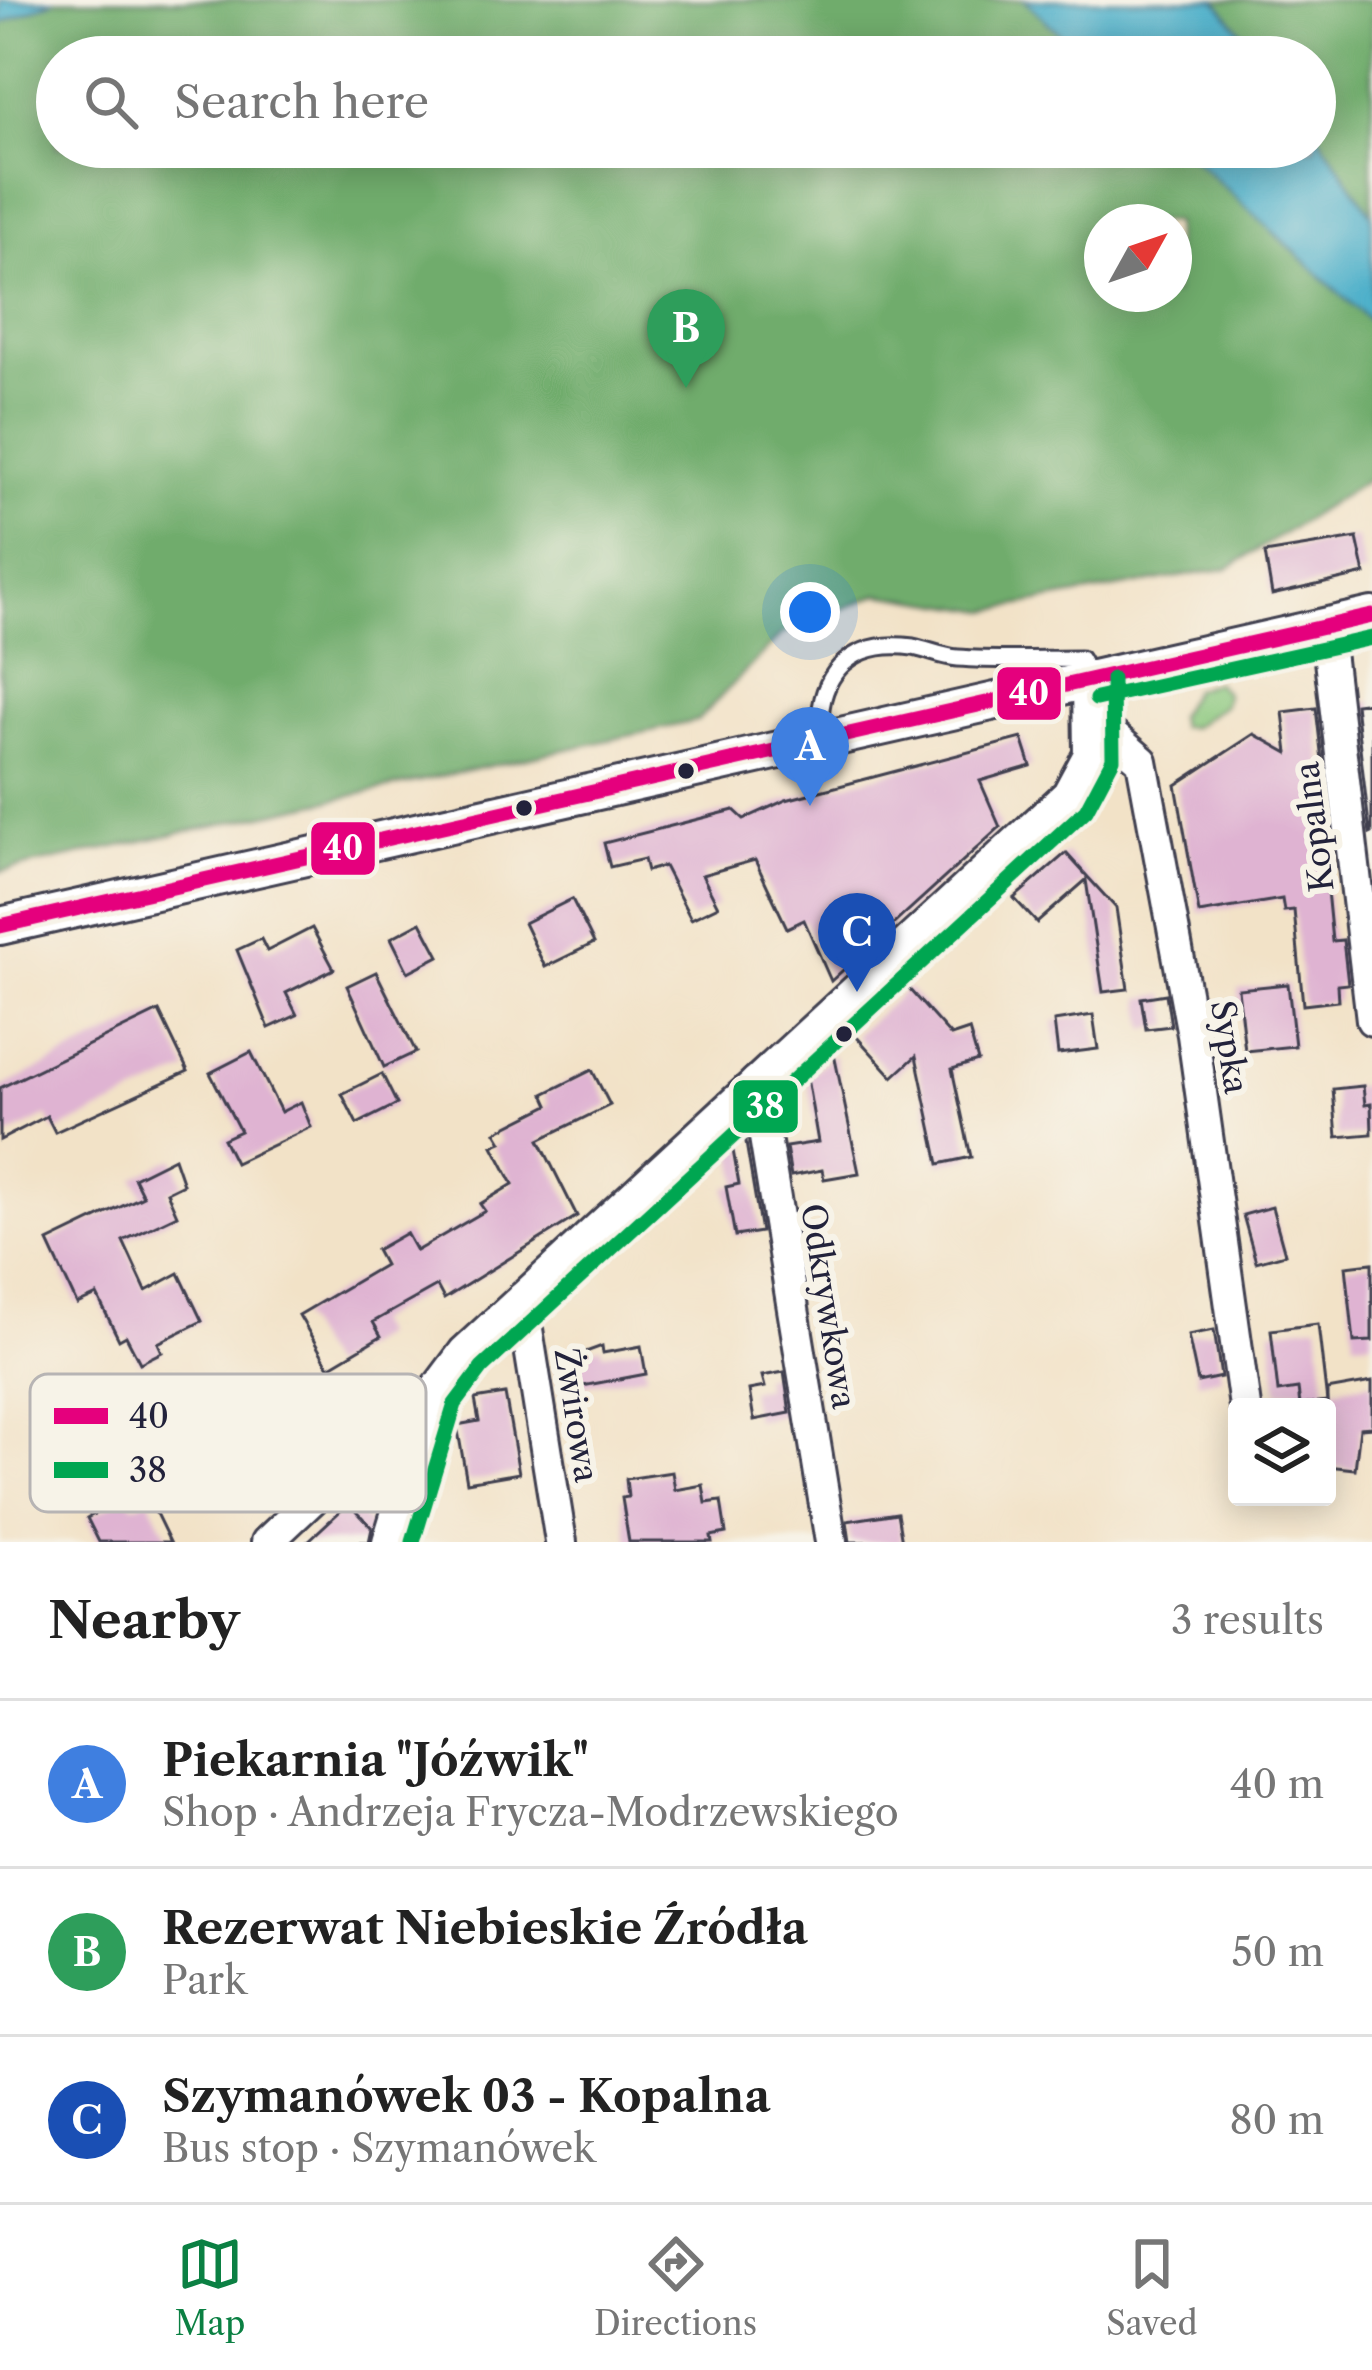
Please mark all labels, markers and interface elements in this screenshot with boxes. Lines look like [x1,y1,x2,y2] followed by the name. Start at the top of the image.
[36,36,1336,168] search box
[78,69,144,135] icon: search
[174,74,429,130] text: Search here
[1084,204,1192,312] north arrow
[647,289,725,388] pin: B
[780,582,840,642] your location
[995,665,1063,722] line badge: 40
[1009,673,1049,714] text: 40
[771,707,849,806] pin: A
[1286,759,1343,894] street label: Kopalna
[675,760,697,782] unlabelled marker
[513,797,535,819] unlabelled marker
[309,820,377,877] line badge: 40
[323,828,363,869] text: 40
[818,893,896,992] pin: C
[1202,997,1257,1097] street label: Sypka
[833,1023,855,1045] unlabelled marker
[731,1078,800,1135] line badge: 38
[746,1086,784,1127] text: 38
[792,1201,865,1412] street label: Odkrywkowa
[546,1345,607,1486] street label: Żwirowa
[30,1374,426,1512] legend
[129,1396,169,1437] text: 40
[1228,1398,1336,1506] map controls
[1228,1398,1336,1506] button: layers
[129,1450,167,1491] text: 38
[48,1589,240,1651] text: Nearby
[1171,1596,1324,1644] text: 3 results
[162,1732,589,1788] text: Piekarnia "Jóźwik"
[72,1760,102,1808] text: A
[1230,1760,1324,1808] text: 40 m
[162,1788,899,1836] text: Shop · Andrzeja Frycza-Modrzewskiego
[162,1900,808,1956] text: Rezerwat Niebieskie Źródła
[73,1928,102,1976] text: B
[1231,1928,1324,1976] text: 50 m
[162,1956,247,2004] text: Park
[162,2068,770,2124] text: Szymanówek 03 - Kopalna
[71,2096,103,2144] text: C
[1229,2096,1324,2144] text: 80 m
[162,2124,596,2172] text: Bus stop · Szymanówek
[174,2231,245,2344] tab: Map
[594,2231,757,2344] tab: Directions
[1106,2231,1198,2344] tab: Saved

